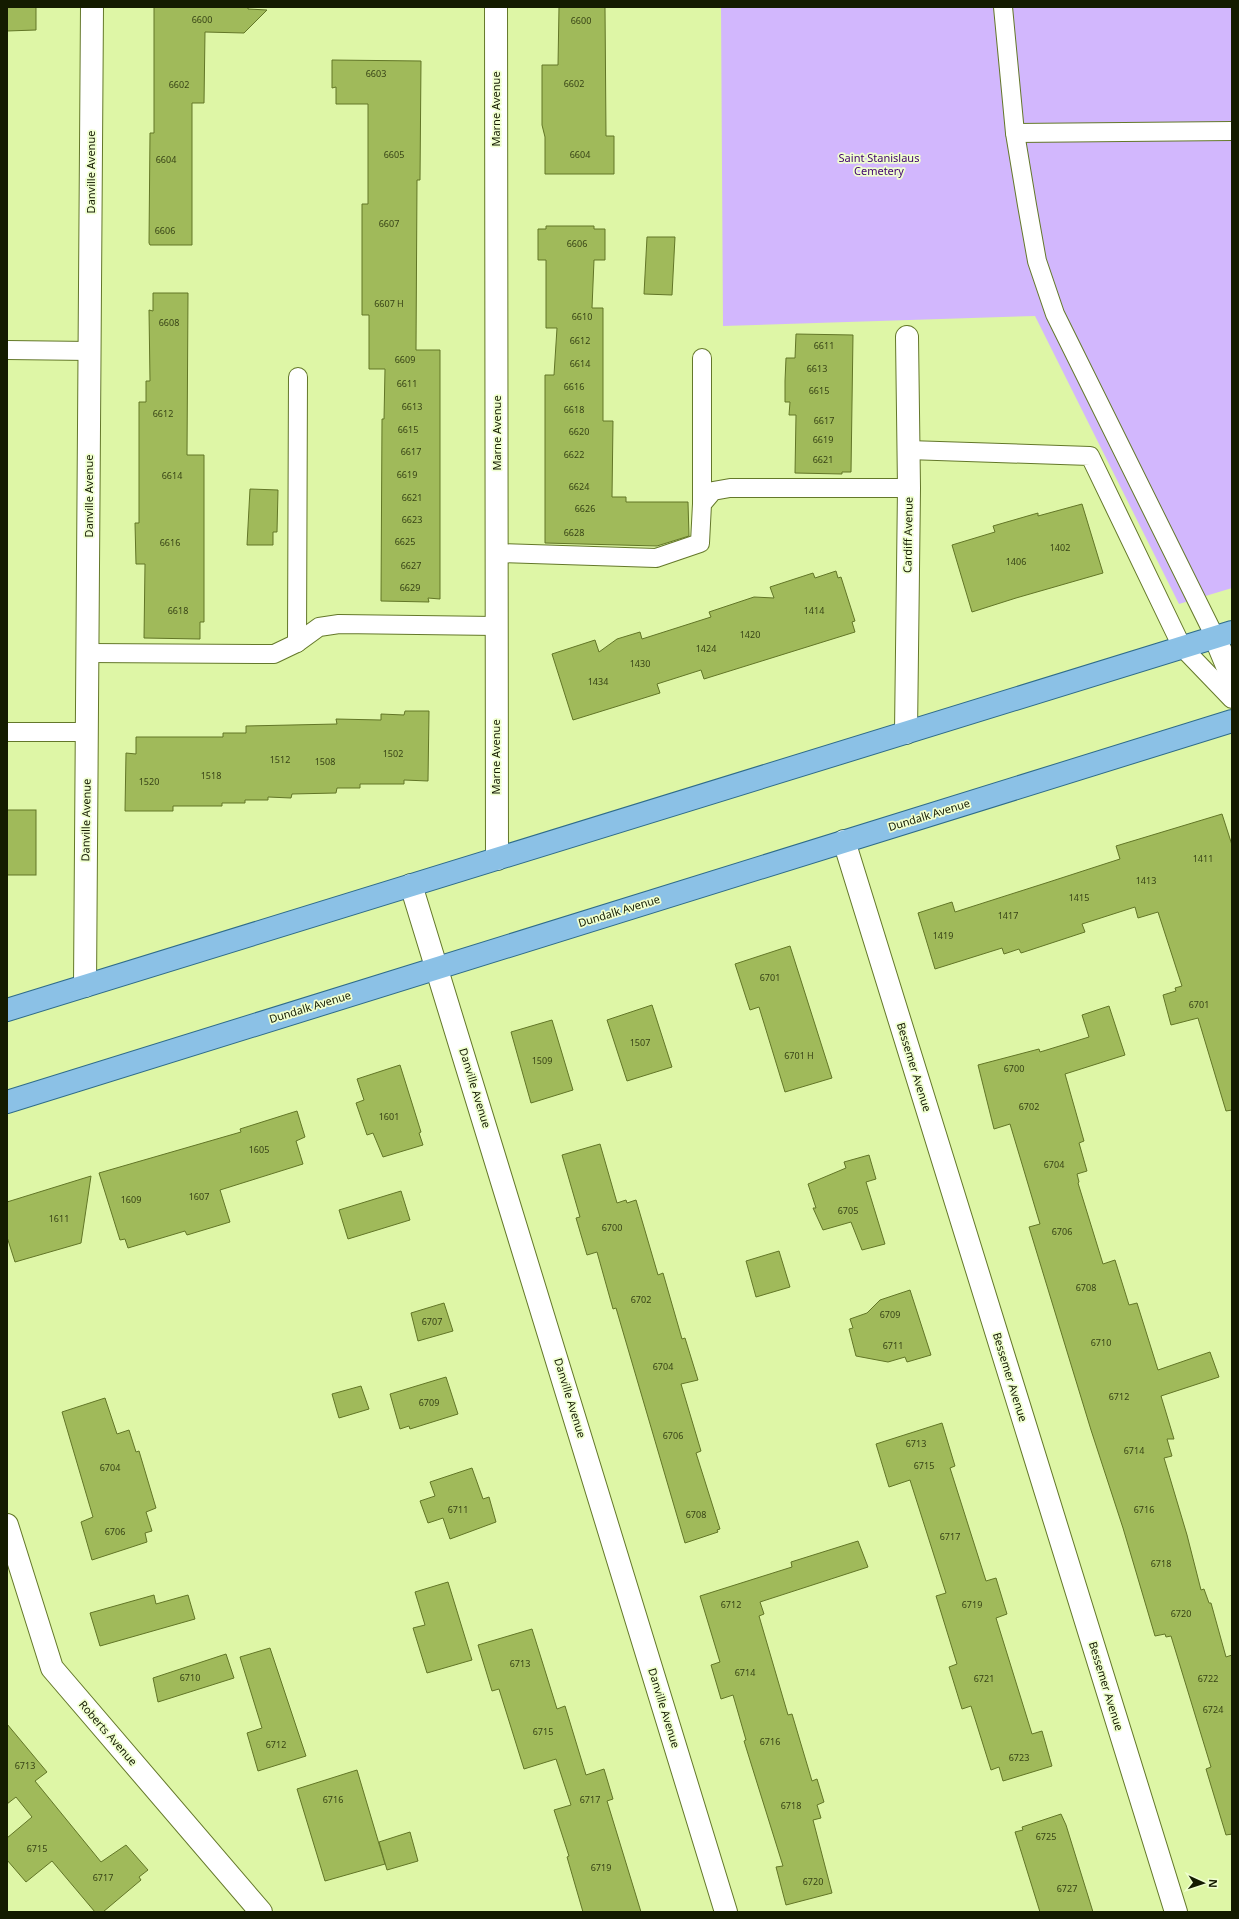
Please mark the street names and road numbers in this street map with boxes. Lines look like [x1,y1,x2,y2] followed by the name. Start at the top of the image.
[488,71,503,147] street label: Marne Avenue
[83,131,98,213] street label: Danville Avenue
[489,395,504,471] street label: Marne Avenue
[81,455,96,537] street label: Danville Avenue
[899,497,916,573] street label: Cardiff Avenue
[488,719,503,795] street label: Marne Avenue
[77,778,94,862] street label: Danville Avenue
[886,795,972,834] street label: Dundalk Avenue
[576,891,662,930] street label: Dundalk Avenue
[267,987,353,1026] street label: Dundalk Avenue
[894,1020,935,1113] street label: Bessemer Avenue
[456,1046,495,1130] street label: Danville Avenue
[990,1330,1031,1423] street label: Bessemer Avenue
[551,1356,590,1440] street label: Danville Avenue
[1086,1639,1127,1732] street label: Bessemer Avenue
[645,1666,684,1750] street label: Danville Avenue
[76,1697,141,1768] street label: Roberts Avenue

